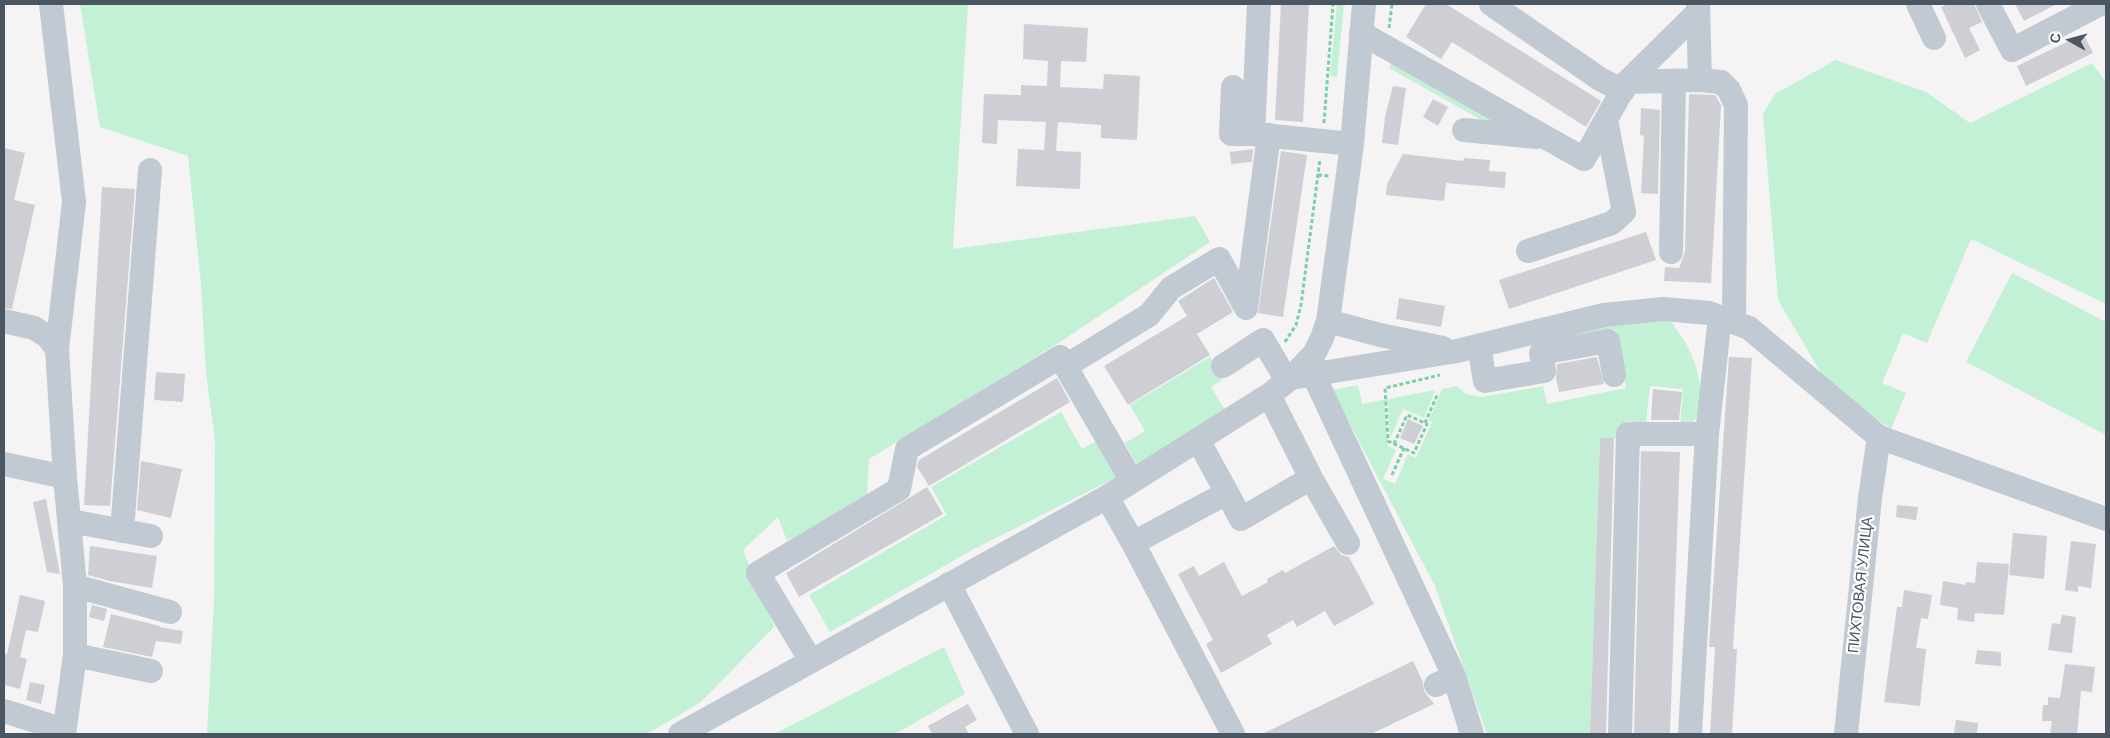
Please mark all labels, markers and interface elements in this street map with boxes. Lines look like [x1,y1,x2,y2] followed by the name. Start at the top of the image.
[2045,15,2095,65] north arrow
[2047,32,2064,44] text: С
[1845,516,1877,654] street label: ПИХТОВАЯ УЛИЦА

